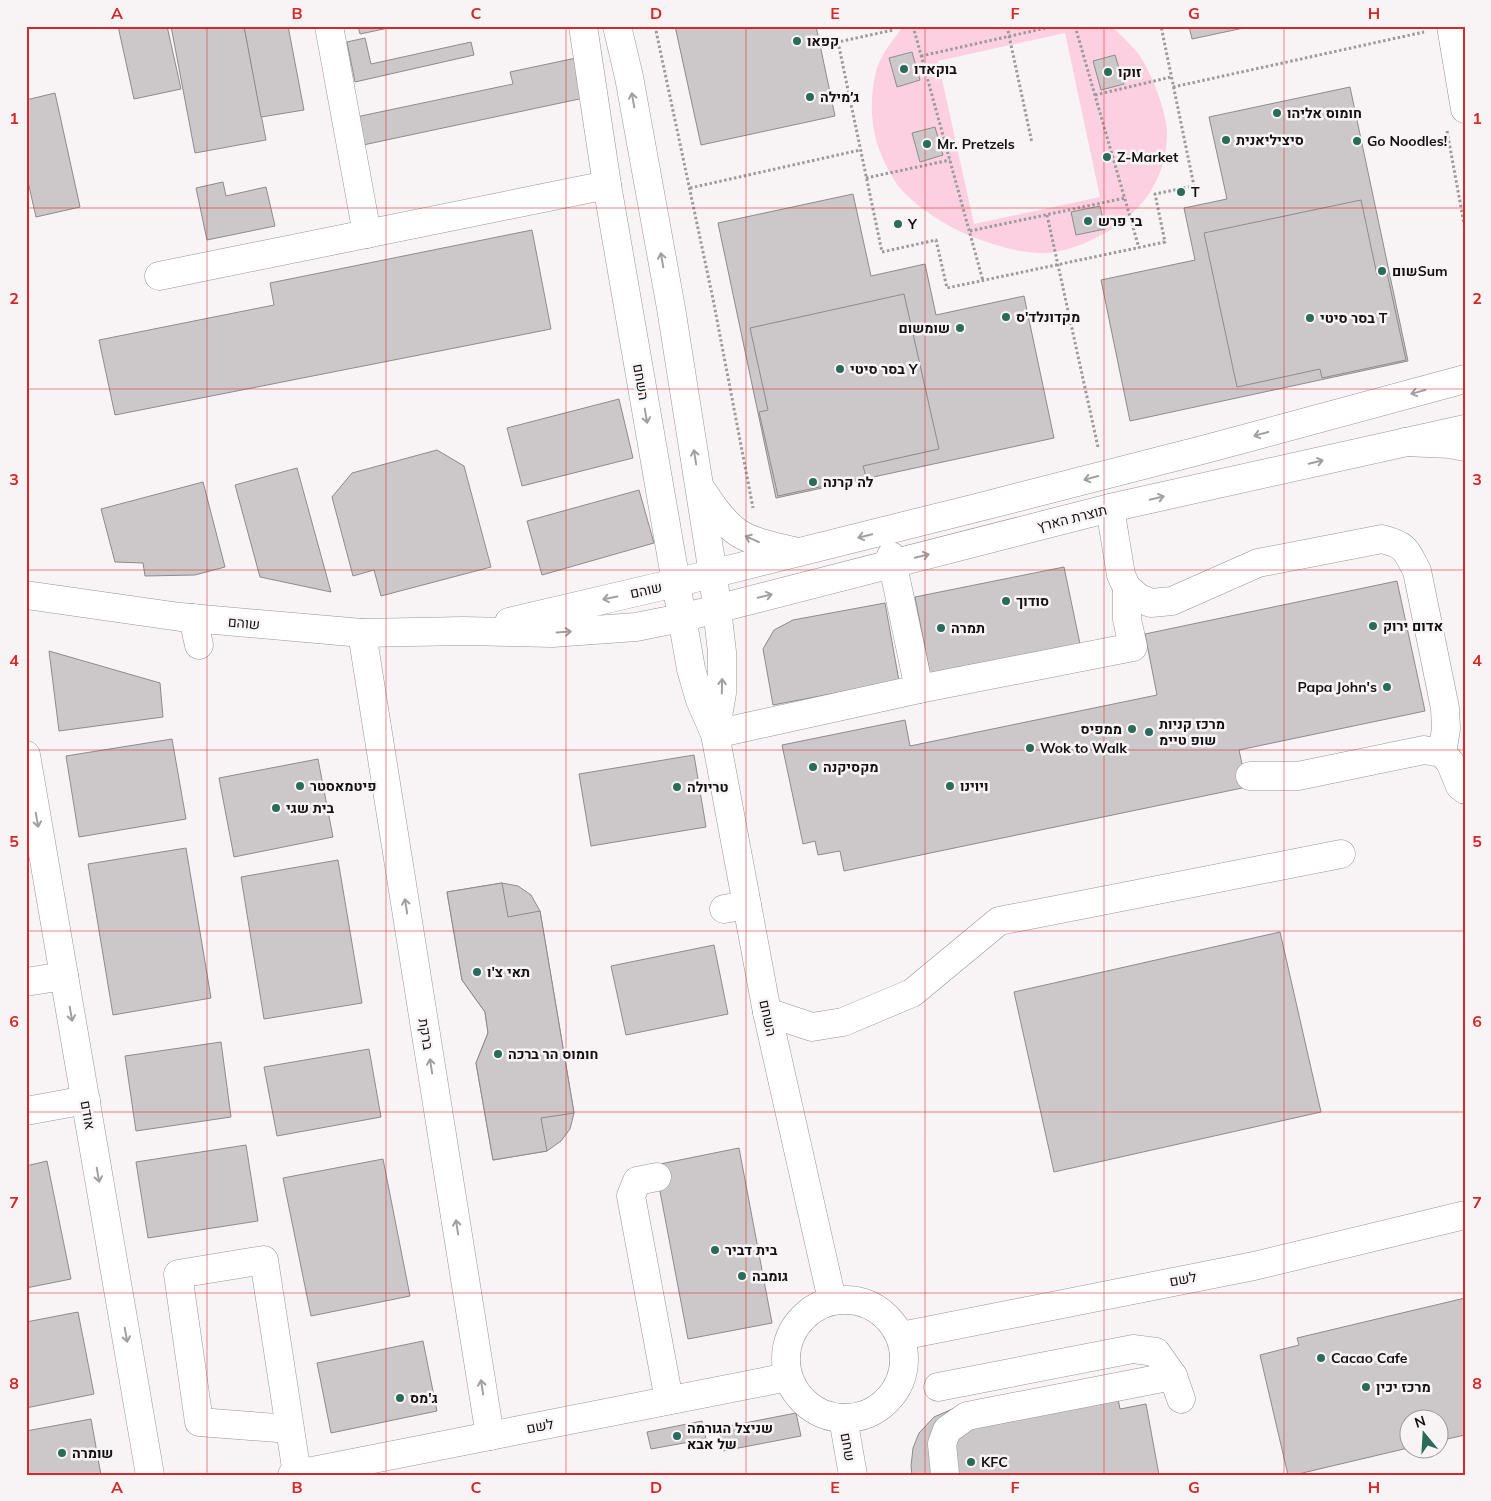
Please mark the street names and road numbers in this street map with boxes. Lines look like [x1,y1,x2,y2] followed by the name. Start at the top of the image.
[629,362,653,402] street label: השחם
[1035,501,1109,535] street label: תוצרת הארץ
[628,578,664,602] street label: שוהם
[227,613,261,633] street label: שוהם
[755,998,781,1038] street label: השחם
[415,1017,437,1052] street label: ברקת
[77,1099,99,1131] street label: אודם
[1168,1268,1198,1290] street label: לשם
[525,1415,555,1437] street label: לשם
[837,1431,859,1463] street label: שחם

